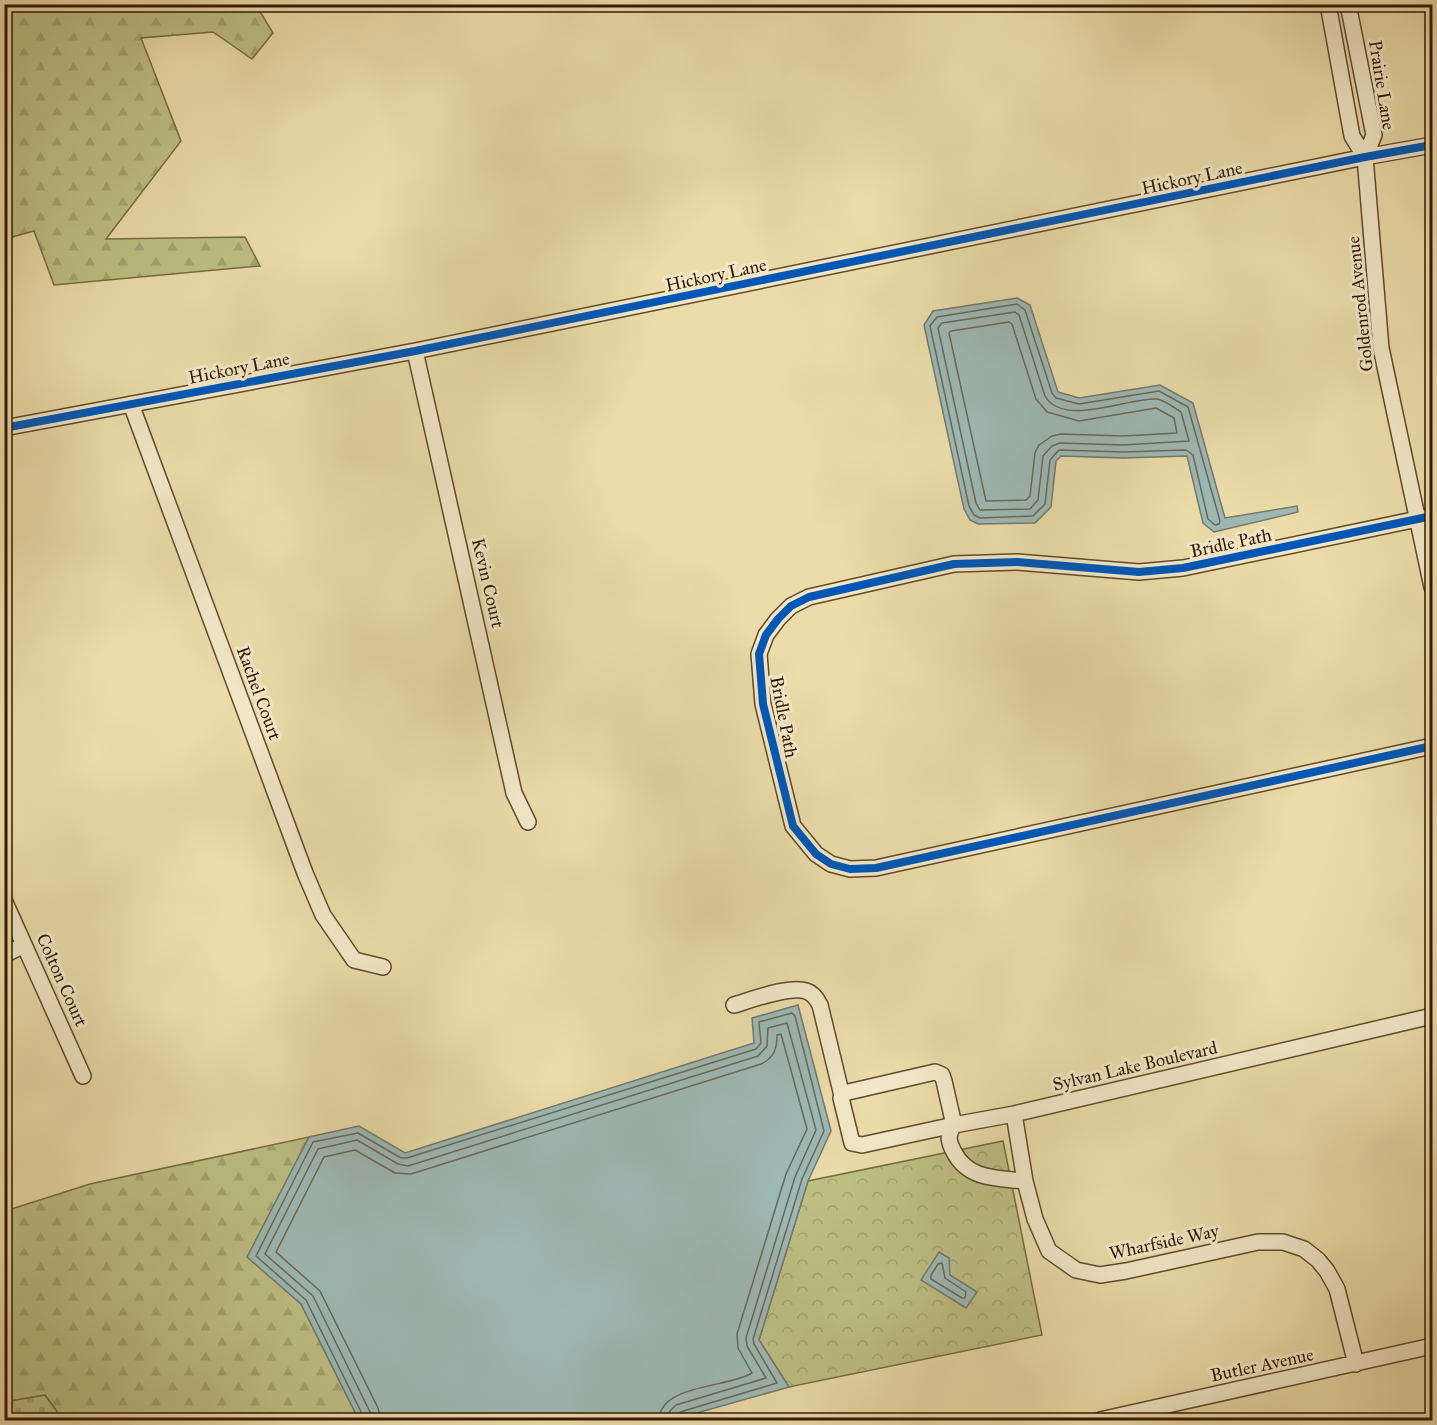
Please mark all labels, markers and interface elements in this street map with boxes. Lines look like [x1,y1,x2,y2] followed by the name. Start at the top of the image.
[1364,39,1400,131] street label: Prairie Lane
[1140,157,1244,199] street label: Hickory Lane
[1342,235,1378,373] street label: Goldenrod Avenue
[664,254,768,296] street label: Hickory Lane
[187,347,291,389] street label: Hickory Lane
[1188,524,1274,562] street label: Bridle Path
[467,536,509,631] street label: Kevin Court
[232,643,286,744] street label: Rachel Court
[765,674,803,760] street label: Bridle Path
[32,930,93,1031] street label: Colton Court
[1050,1036,1220,1096] street label: Sylvan Lake Boulevard
[1107,1220,1221,1264] street label: Wharfside Way
[1208,1343,1316,1387] street label: Butler Avenue

